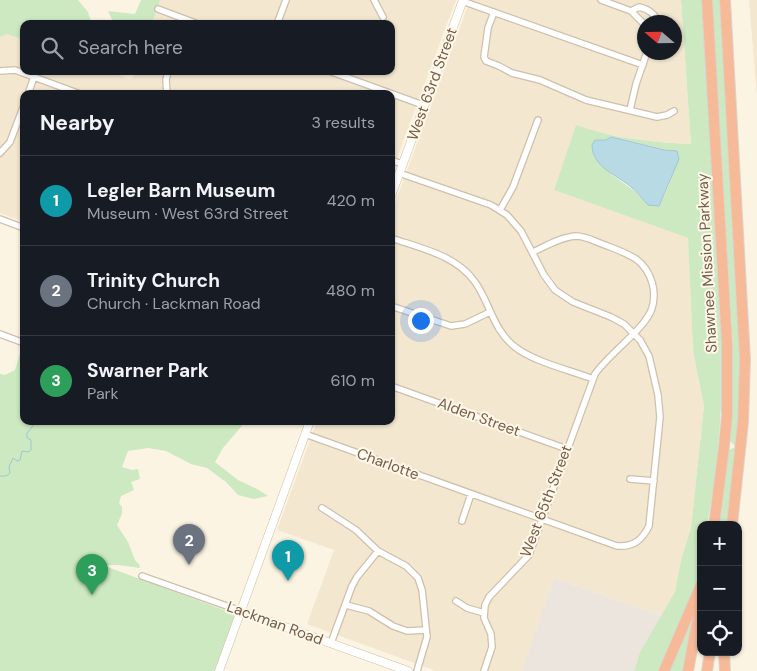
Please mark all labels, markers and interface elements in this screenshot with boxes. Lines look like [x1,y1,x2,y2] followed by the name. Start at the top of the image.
[637,15,682,60] north arrow
[20,20,395,75] search box
[402,25,462,143] street label: West 63rd Street
[38,34,66,62] icon: search
[78,35,183,60] text: Search here
[40,109,114,137] text: Nearby
[312,112,375,133] text: 3 results
[692,172,722,353] street label: Shawnee Mission Parkway
[87,178,275,203] text: Legler Barn Museum
[53,190,59,211] text: 1
[327,190,375,211] text: 420 m
[87,203,289,224] text: Museum · West 63rd Street
[87,268,220,293] text: Trinity Church
[51,280,61,301] text: 2
[326,280,375,301] text: 480 m
[87,293,261,314] text: Church · Lackman Road
[408,308,434,334] your location
[87,358,209,383] text: Swarner Park
[51,370,61,391] text: 3
[331,370,375,391] text: 610 m
[87,383,119,404] text: Park
[435,393,523,441] street label: Alden Street
[515,442,577,560] street label: West 65th Street
[354,443,422,485] street label: Charlotte
[697,521,742,656] map controls
[697,521,742,566] button: +
[173,524,205,565] pin: 2
[272,540,304,581] pin: 1
[76,554,108,595] pin: 3
[697,566,742,611] button: −
[224,596,326,650] street label: Lackman Road
[697,611,742,656] button: locate

